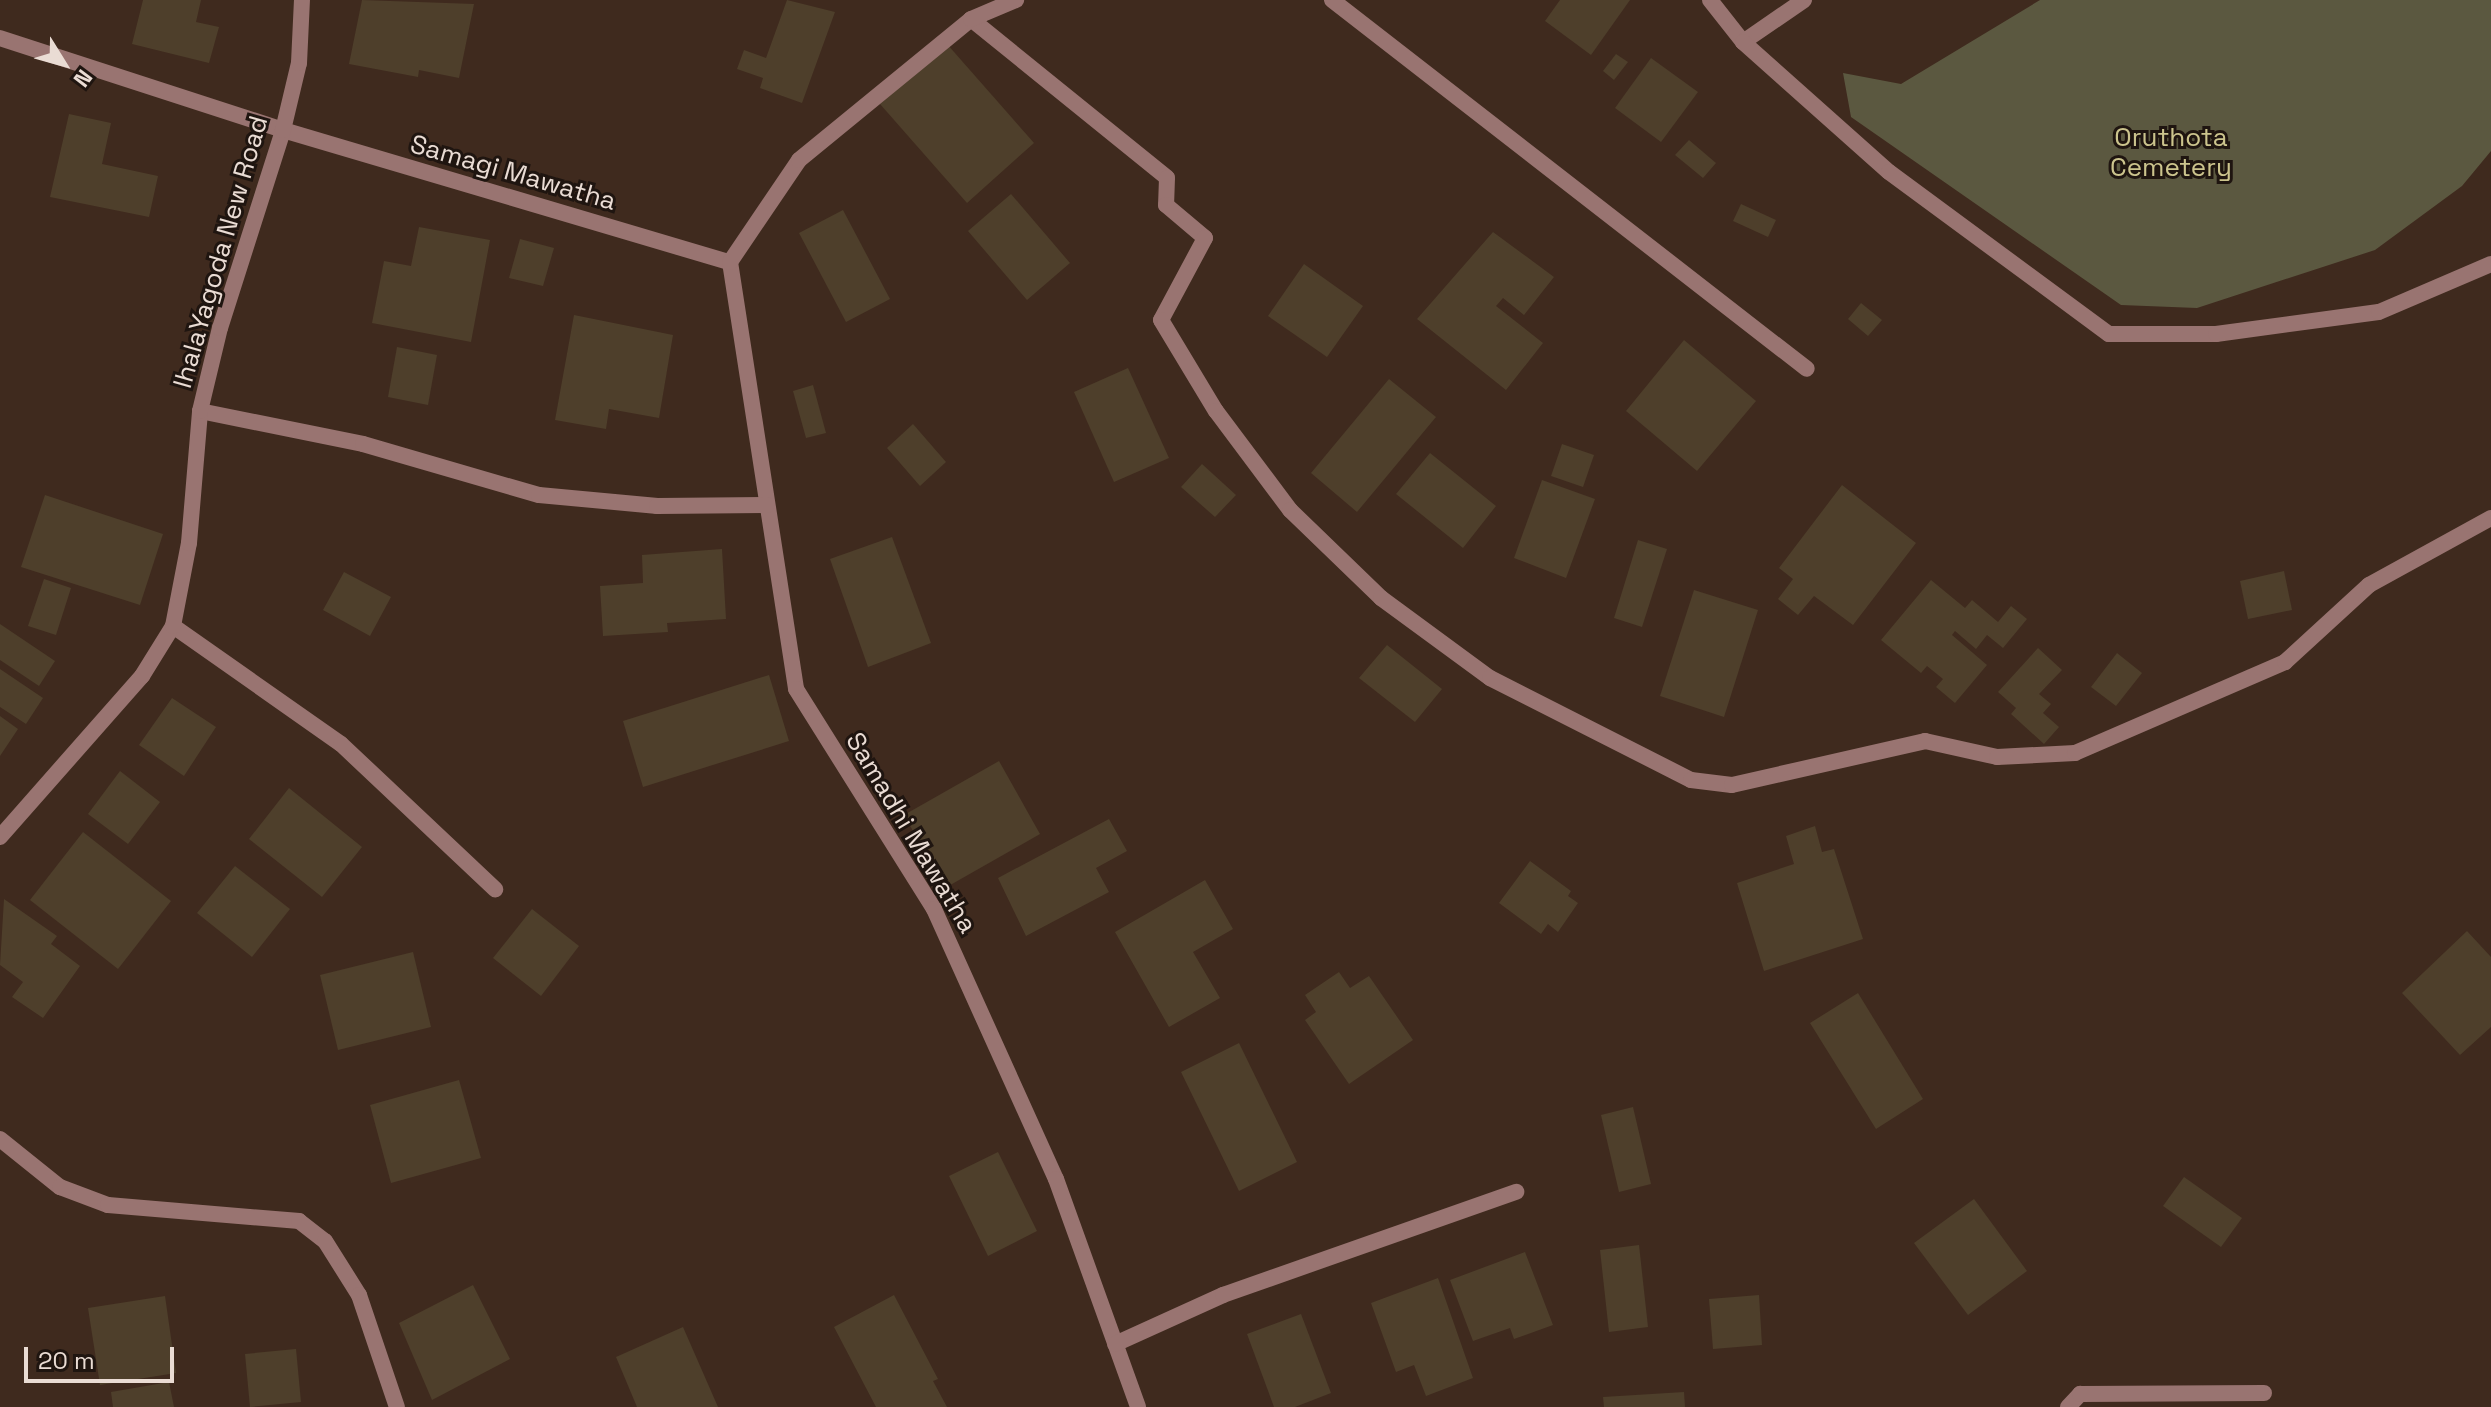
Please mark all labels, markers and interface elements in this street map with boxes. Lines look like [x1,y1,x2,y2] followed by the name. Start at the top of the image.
[24,24,104,104] north arrow
[68,64,99,93] text: N
[167,112,275,392] street label: IhalaYagoda New Road
[2110,122,2232,184] park label: Oruthota Cemetery
[407,129,619,217] street label: Samagi Mawatha
[839,727,983,939] street label: Samadhi Mawatha
[28,1331,178,1381] scale bar
[38,1345,95,1376] text: 20 m

